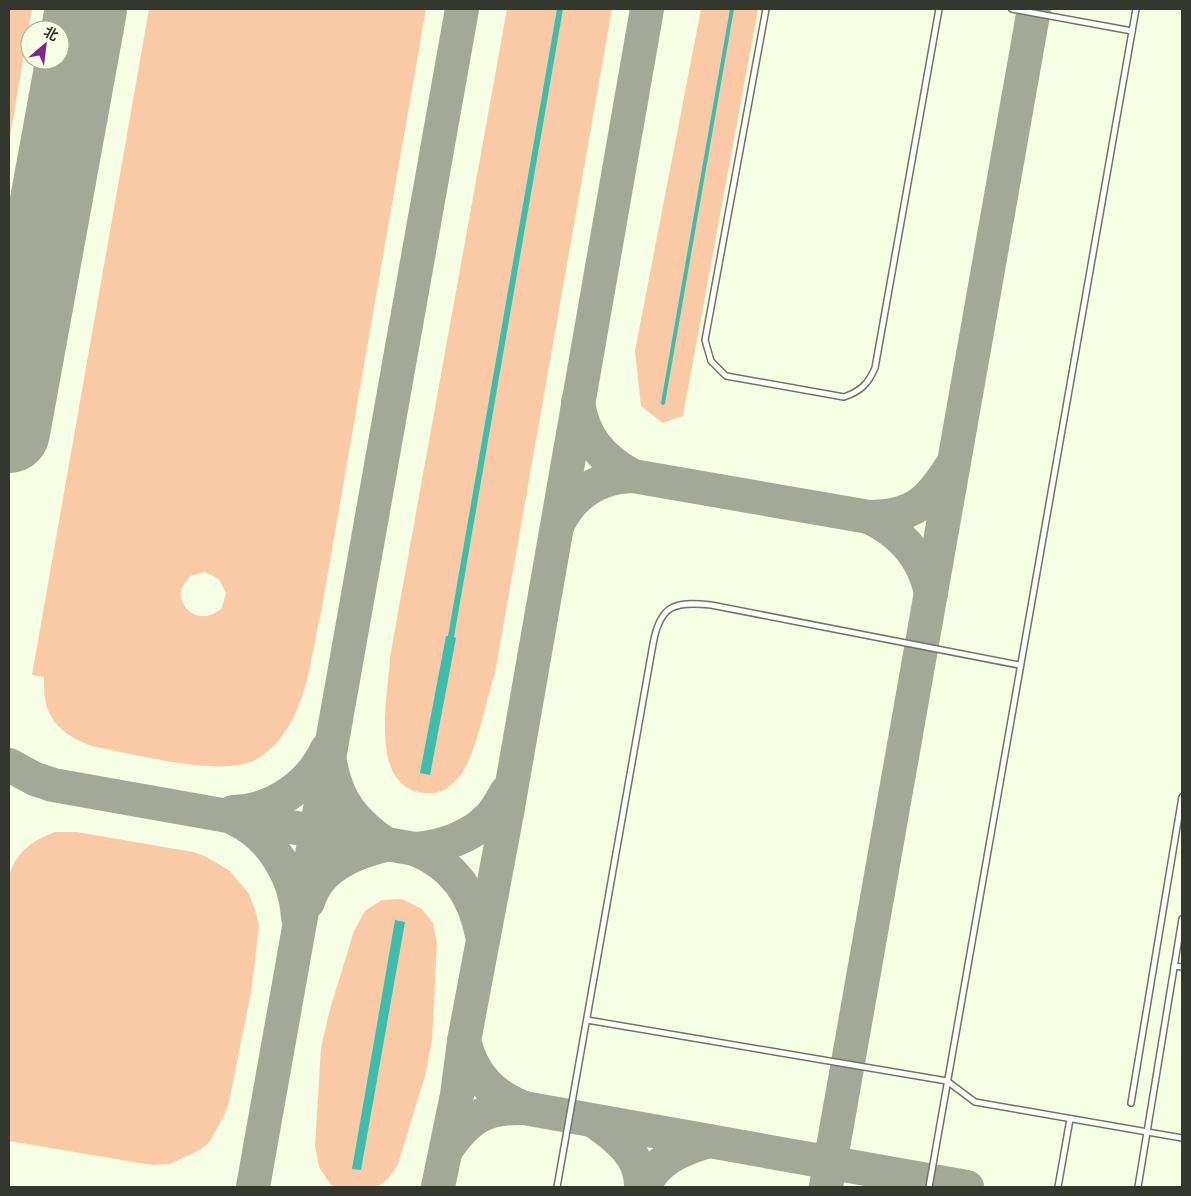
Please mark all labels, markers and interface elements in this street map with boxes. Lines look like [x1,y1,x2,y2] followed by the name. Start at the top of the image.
[20,20,70,70] north arrow
[41,24,61,44] text: 北

